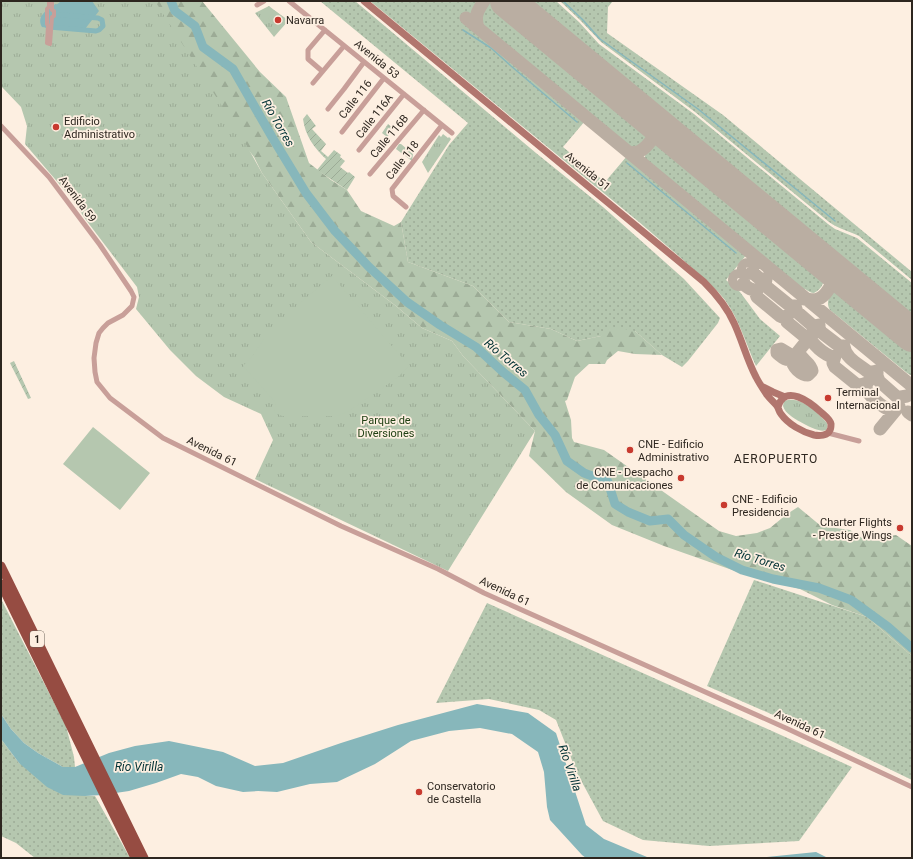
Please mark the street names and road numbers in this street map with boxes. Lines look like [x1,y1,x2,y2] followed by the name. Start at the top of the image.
[352,37,402,81] street label: Avenida 53
[336,77,375,121] street label: Calle 116
[353,91,396,141] street label: Calle 116A
[368,112,411,161] street label: Calle 116B
[383,138,422,182] street label: Calle 118
[563,149,613,193] street label: Avenida 51
[56,174,99,225] street label: Avenida 59
[185,434,239,469] street label: Avenida 61
[478,574,532,609] street label: Avenida 61
[30,631,44,647] road number: 1
[773,707,827,742] street label: Avenida 61

